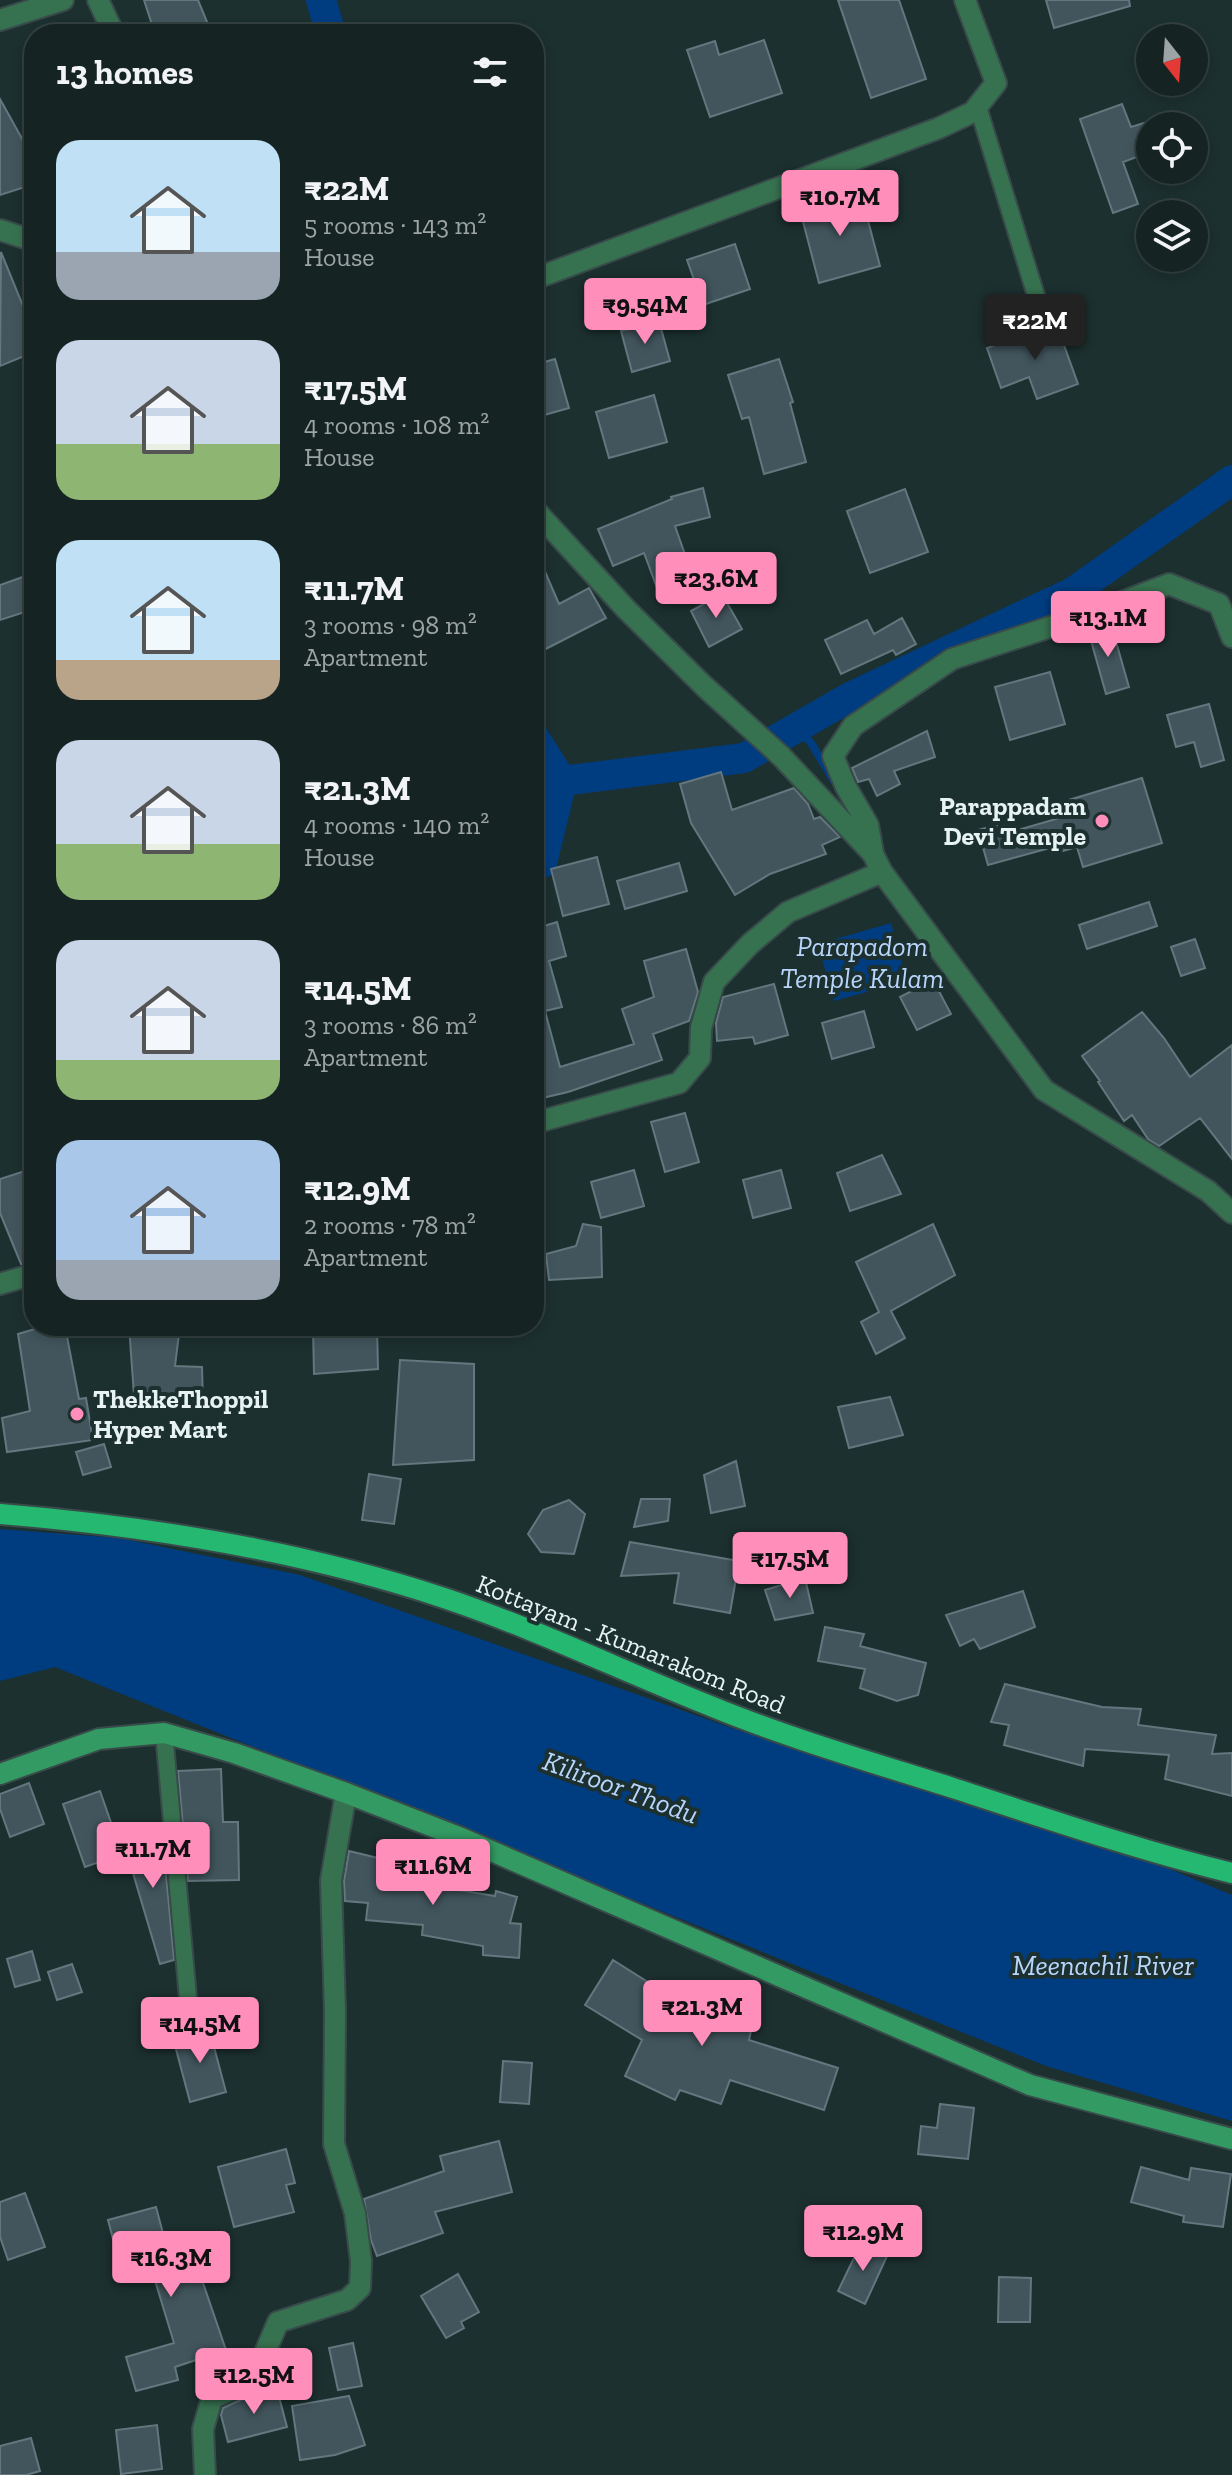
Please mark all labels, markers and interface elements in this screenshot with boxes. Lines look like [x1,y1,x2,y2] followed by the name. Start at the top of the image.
[1136,24,1208,96] north arrow
[1136,24,1208,272] map controls
[468,50,512,94] icon: filters
[56,52,194,93] text: 13 homes
[1136,112,1208,184] button: locate
[304,168,389,209] text: ₹22M
[775,170,905,238] pin: ₹10.7M
[120,172,216,268] icon: home
[800,180,881,212] text: ₹10.7M
[1136,200,1208,272] button: layers
[304,209,486,241] text: 5 rooms · 143 m²
[304,241,375,273] text: House
[580,278,710,346] pin: ₹9.54M
[602,288,688,320] text: ₹9.54M
[988,294,1082,362] pin: ₹22M
[1002,304,1068,336] text: ₹22M
[304,368,407,409] text: ₹17.5M
[120,372,216,468] icon: home
[304,409,489,441] text: 4 rooms · 108 m²
[304,441,375,473] text: House
[651,552,781,620] pin: ₹23.6M
[674,562,758,594] text: ₹23.6M
[304,568,404,609] text: ₹11.7M
[120,572,216,668] icon: home
[1043,591,1173,659] pin: ₹13.1M
[1069,601,1147,633] text: ₹13.1M
[304,609,477,641] text: 3 rooms · 98 m²
[304,641,427,673] text: Apartment
[304,768,411,809] text: ₹21.3M
[120,772,216,868] icon: home
[939,790,1086,852] place label: Parappadam Devi Temple
[304,809,489,841] text: 4 rooms · 140 m²
[1093,812,1111,830] marker: Parappadam Devi Temple
[304,841,375,873] text: House
[780,930,944,995] water label: Parapadom Temple Kulam
[304,968,412,1009] text: ₹14.5M
[120,972,216,1068] icon: home
[304,1009,477,1041] text: 3 rooms · 86 m²
[304,1041,427,1073] text: Apartment
[304,1168,411,1209] text: ₹12.9M
[120,1172,216,1268] icon: home
[304,1209,476,1241] text: 2 rooms · 78 m²
[304,1241,427,1273] text: Apartment
[93,1383,268,1445] place label: ThekkeThoppil Hyper Mart
[68,1405,86,1423] marker: ThekkeThoppil Hyper Mart
[725,1532,855,1600] pin: ₹17.5M
[751,1542,829,1574] text: ₹17.5M
[472,1567,790,1721] street label: Kottayam - Kumarakom Road
[539,1744,703,1831] water label: Kiliroor Thodu
[88,1822,218,1890] pin: ₹11.7M
[115,1832,191,1864] text: ₹11.7M
[368,1839,498,1907] pin: ₹11.6M
[394,1849,472,1881] text: ₹11.6M
[1012,1949,1194,1982] water label: Meenachil River
[637,1980,767,2048] pin: ₹21.3M
[661,1990,743,2022] text: ₹21.3M
[135,1997,265,2065] pin: ₹14.5M
[159,2007,241,2039] text: ₹14.5M
[798,2205,928,2273] pin: ₹12.9M
[822,2215,904,2247] text: ₹12.9M
[106,2231,236,2299] pin: ₹16.3M
[130,2241,212,2273] text: ₹16.3M
[189,2348,319,2416] pin: ₹12.5M
[213,2358,295,2390] text: ₹12.5M

